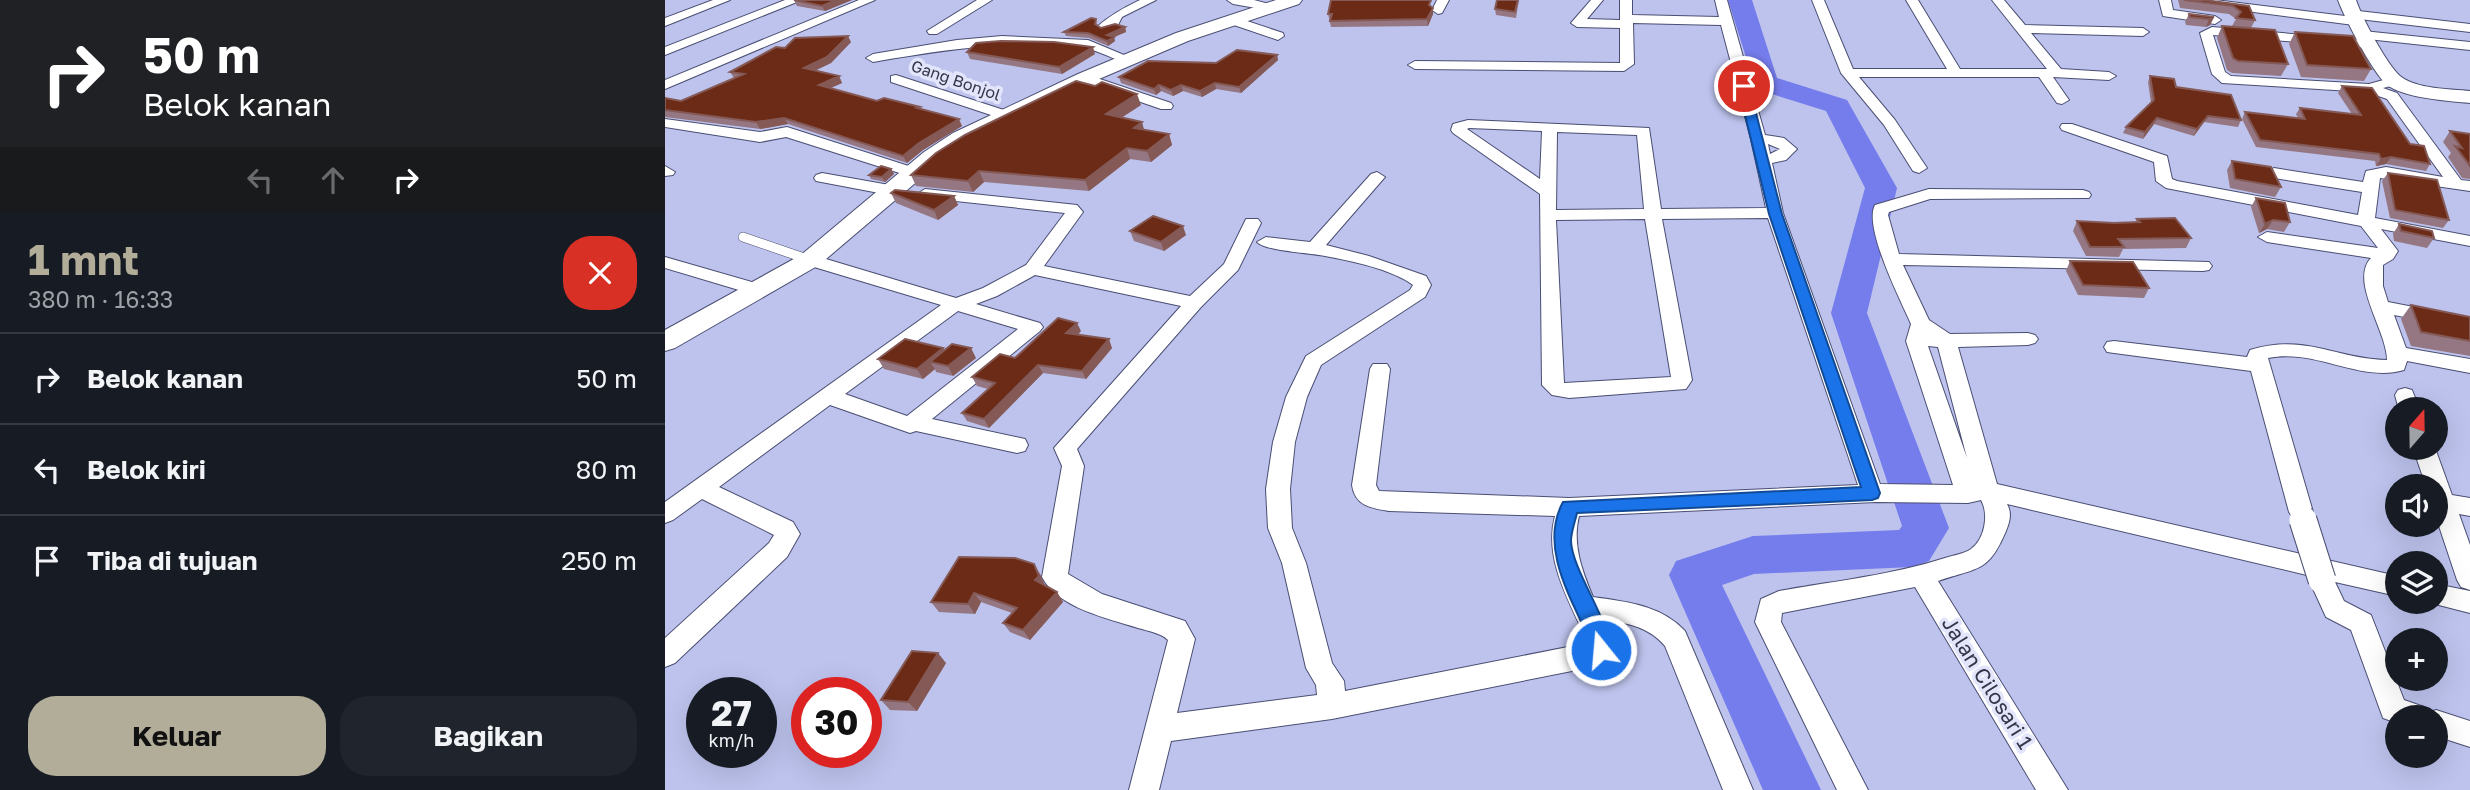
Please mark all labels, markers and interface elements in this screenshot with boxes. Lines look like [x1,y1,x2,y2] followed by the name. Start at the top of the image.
[143,25,260,84] text: 50 m
[28,28,119,119] icon: right
[909,55,1003,105] street label: Gang Bonjol
[1714,56,1774,116] pin
[1725,67,1763,105] icon: arrive
[143,85,331,123] text: Belok kanan
[241,161,279,199] icon: left
[314,161,352,199] icon: ahead
[387,161,425,199] icon: right
[28,234,139,284] text: 1 mnt
[563,236,637,310] button: close
[28,285,173,313] text: 380 m · 16:33
[28,360,66,398] icon: right
[87,363,243,394] text: Belok kanan
[576,363,637,394] text: 50 m
[2385,397,2448,460] north arrow
[2385,397,2448,768] map controls
[28,451,66,489] icon: left
[87,454,206,485] text: Belok kiri
[576,454,637,485] text: 80 m
[2385,474,2448,537] button: sound
[28,542,66,580] icon: arrive
[87,545,257,576] text: Tiba di tujuan
[561,545,637,576] text: 250 m
[2385,551,2448,614] button: layers
[1937,611,2039,754] street label: Jalan Cilosari 1
[1564,613,1638,687] position arrow
[2385,628,2448,691] button: +
[791,677,882,768] speed limit sign: 30
[711,692,752,734] text: 27
[28,696,326,776] button: Keluar
[340,696,637,776] button: Bagikan
[2385,705,2448,768] button: −
[709,729,754,751] text: km/h

